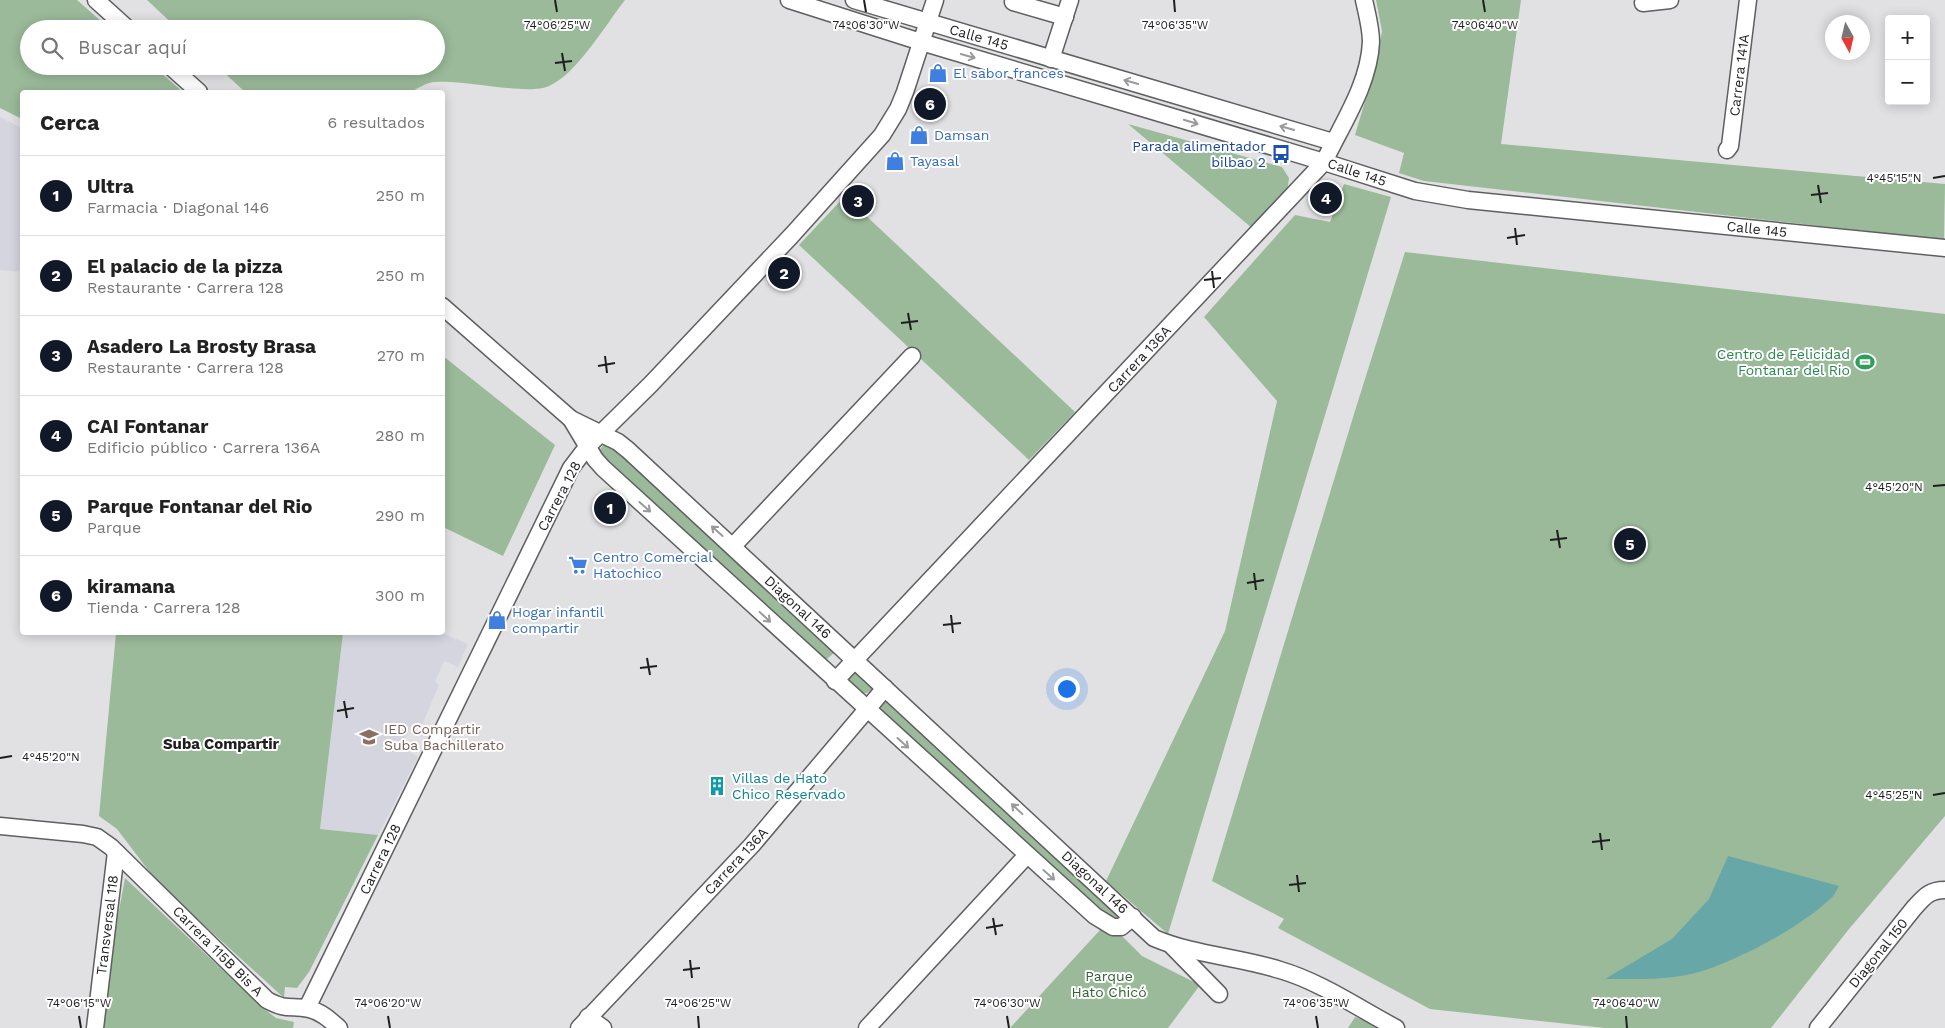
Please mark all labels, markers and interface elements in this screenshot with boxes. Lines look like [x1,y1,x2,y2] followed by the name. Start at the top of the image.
[1825,15,1870,60] north arrow
[1885,15,1930,105] map controls
[1885,15,1930,60] button: +
[524,18,591,32] text: 74°06'25"W
[832,18,900,32] text: 74°06'30"W
[1142,18,1209,32] text: 74°06'35"W
[1452,18,1519,32] text: 74°06'40"W
[20,20,445,75] search box
[948,21,1010,53] street label: Calle 145
[1726,33,1752,117] street label: Carrera 141A
[38,34,66,62] icon: search
[78,36,187,59] text: Buscar aquí
[959,51,975,61] one-way arrow
[1885,60,1930,105] button: −
[927,62,949,84] shop icon: El sabor frances
[953,65,1064,81] place label: El sabor frances
[1123,77,1139,87] one-way arrow
[914,85,946,123] pin: 6
[40,110,99,135] text: Cerca
[328,113,425,132] text: 6 resultados
[1182,117,1198,127] one-way arrow
[1279,123,1295,132] one-way arrow
[908,124,930,146] shop icon: Damsan
[934,127,989,143] place label: Damsan
[1132,138,1266,170] place label: Parada alimentador bilbao 2
[1270,143,1292,165] bus stop icon: Parada alimentador bilbao 2
[884,150,906,172] shop icon: Tayasal
[910,153,960,169] place label: Tayasal
[1326,155,1388,189] street label: Calle 145
[1867,171,1921,185] text: 4°45'15"N
[87,175,134,198] text: Ultra
[1310,179,1342,217] pin: 4
[842,182,874,220] pin: 3
[53,186,59,205] text: 1
[376,186,425,205] text: 250 m
[87,198,269,217] text: Farmacia · Diagonal 146
[1726,218,1788,240] street label: Calle 145
[768,254,800,292] pin: 2
[87,255,283,278] text: El palacio de la pizza
[51,266,61,285] text: 2
[376,266,425,285] text: 250 m
[87,278,284,297] text: Restaurante · Carrera 128
[1104,322,1174,396] street label: Carrera 136A
[87,335,316,358] text: Asadero La Brosty Brasa
[51,346,61,365] text: 3
[377,346,425,365] text: 270 m
[1717,346,1850,378] place label: Centro de Felicidad Fontanar del Rio
[1854,351,1876,373] sports icon: Centro de Felicidad Fontanar del Rio
[87,358,284,377] text: Restaurante · Carrera 128
[87,415,209,438] text: CAI Fontanar
[51,426,61,445] text: 4
[375,426,425,445] text: 280 m
[87,438,320,457] text: Edificio público · Carrera 136A
[534,458,584,534] street label: Carrera 128
[1865,480,1923,494] text: 4°45'20"N
[594,489,626,527] pin: 1
[87,495,312,518] text: Parque Fontanar del Rio
[639,501,652,513] one-way arrow
[51,506,61,525] text: 5
[375,506,425,525] text: 290 m
[87,518,141,537] text: Parque
[711,525,724,537] one-way arrow
[1614,525,1646,563] pin: 5
[593,549,713,581] place label: Centro Comercial Hatochico
[567,554,589,576] supermarket icon: Centro Comercial Hatochico
[761,572,835,642] street label: Diagonal 146
[87,575,175,598] text: kiramana
[51,586,61,605] text: 6
[375,586,425,605] text: 300 m
[87,598,241,617] text: Tienda · Carrera 128
[512,604,605,636] place label: Hogar infantil compartir
[486,609,508,631] shop icon: Hogar infantil compartir
[759,611,772,623] one-way arrow
[1054,676,1080,702] your location
[384,721,504,753] place label: IED Compartir Suba Bachillerato
[358,726,380,748] school or university icon: IED Compartir Suba Bachillerato
[163,735,280,753] district label: Suba Compartir
[896,737,909,749] one-way arrow
[22,750,80,764] text: 4°45'20"N
[732,770,846,802] place label: Villas de Hato Chico Reservado
[706,775,728,797] building icon: Villas de Hato Chico Reservado
[1865,788,1923,802] text: 4°45'25"N
[1011,803,1023,815] one-way arrow
[356,821,404,897] street label: Carrera 128
[701,824,771,898] street label: Carrera 136A
[1058,847,1132,917] street label: Diagonal 146
[1043,869,1056,881] one-way arrow
[93,874,121,976] street label: Transversal 118
[170,903,266,999] street label: Carrera 115B Bis A
[1845,915,1911,991] street label: Diagonal 150
[1071,968,1147,1000] park label: Parque Hato Chicó
[47,996,112,1010] text: 74°06'15"W
[354,996,422,1010] text: 74°06'20"W
[665,996,732,1010] text: 74°06'25"W
[973,996,1041,1010] text: 74°06'30"W
[1283,996,1350,1010] text: 74°06'35"W
[1593,996,1660,1010] text: 74°06'40"W

